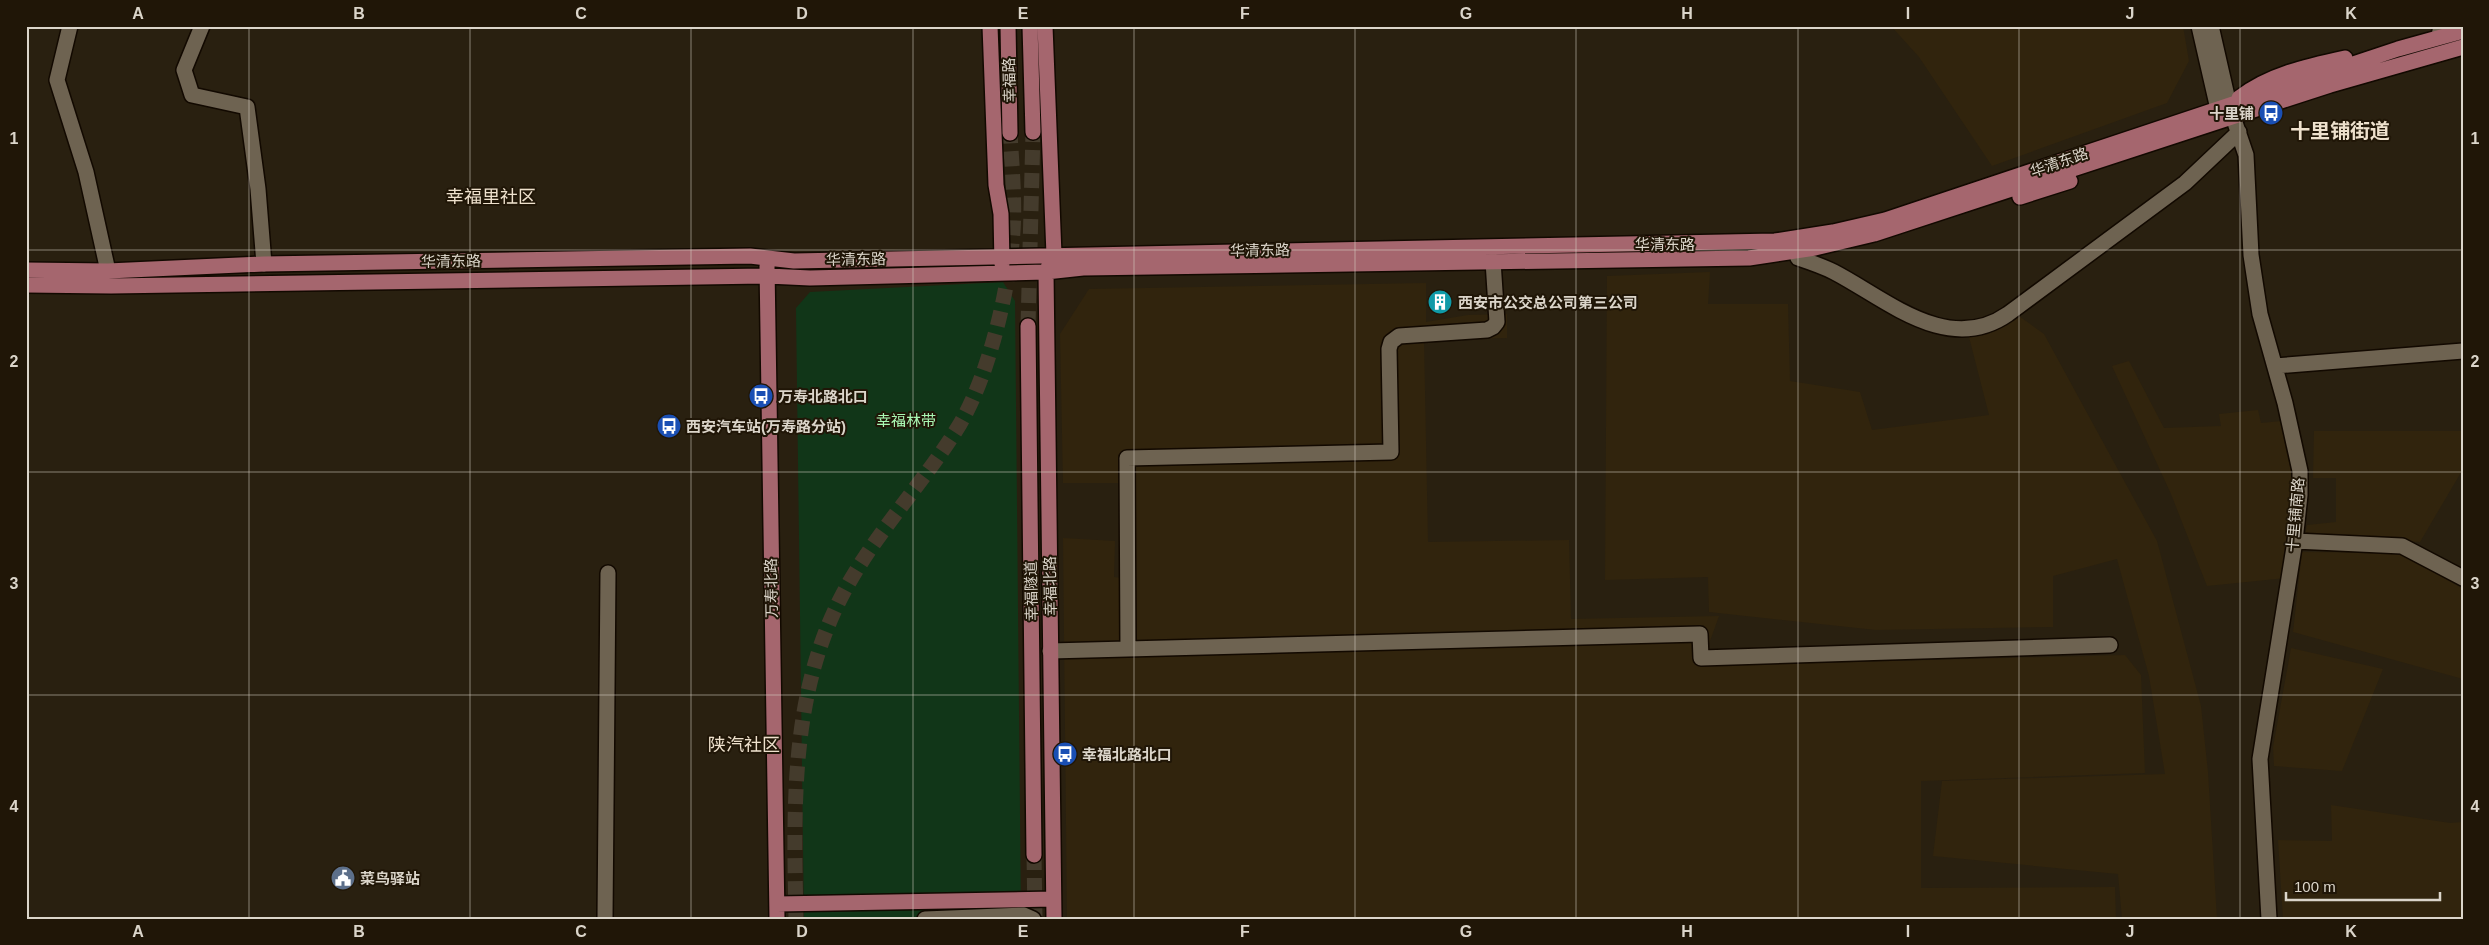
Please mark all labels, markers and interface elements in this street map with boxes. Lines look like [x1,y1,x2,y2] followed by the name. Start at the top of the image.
[132,5,144,22] text: A
[353,5,365,22] text: B
[575,5,587,22] text: C
[796,5,808,22] text: D
[1018,5,1029,22] text: E
[1240,5,1250,22] text: F
[1460,5,1472,22] text: G
[1681,5,1693,22] text: H
[1906,5,1910,22] text: I
[2126,5,2134,22] text: J
[2345,5,2357,22] text: K
[1000,57,1018,103] street label: 幸福路
[2258,100,2284,126] bus stop icon: 十里铺
[2209,105,2254,122] place label: 十里铺
[2290,120,2390,142] district label: 十里铺街道
[10,130,19,147] text: 1
[2471,130,2480,147] text: 1
[2028,144,2090,180] street label: 华清东路
[446,187,536,207] district label: 幸福里社区
[1635,236,1695,253] street label: 华清东路
[1230,241,1290,259] street label: 华清东路
[826,250,886,268] street label: 华清东路
[421,252,481,270] street label: 华清东路
[1427,289,1453,315] building icon: 西安市公交总公司第三公司
[1458,294,1638,311] place label: 西安市公交总公司第三公司
[10,353,19,370] text: 2
[2471,353,2480,370] text: 2
[748,383,774,409] bus stop icon: 万寿北路北口
[778,388,868,405] place label: 万寿北路北口
[876,412,936,429] park label: 幸福林带
[656,413,682,439] bus stop icon: 西安汽车站(万寿路分站)
[686,418,846,435] place label: 西安汽车站(万寿路分站)
[2283,477,2307,553] street label: 十里铺南路
[1041,556,1059,616] street label: 幸福北路
[762,558,780,618] street label: 万寿北路
[1022,561,1040,621] street label: 幸福隧道
[10,575,19,592] text: 3
[2471,575,2480,592] text: 3
[708,735,780,755] district label: 陕汽社区
[1052,741,1078,767] bus stop icon: 幸福北路北口
[1082,746,1172,763] place label: 幸福北路北口
[10,798,19,815] text: 4
[2471,798,2480,815] text: 4
[330,865,356,891] public building icon: 菜鸟驿站
[360,870,420,887] place label: 菜鸟驿站
[2286,870,2440,902] scale bar
[2294,878,2336,895] text: 100 m
[132,923,144,940] text: A
[353,923,365,940] text: B
[575,923,587,940] text: C
[796,923,808,940] text: D
[1018,923,1029,940] text: E
[1240,923,1250,940] text: F
[1460,923,1472,940] text: G
[1681,923,1693,940] text: H
[1906,923,1910,940] text: I
[2126,923,2134,940] text: J
[2345,923,2357,940] text: K

